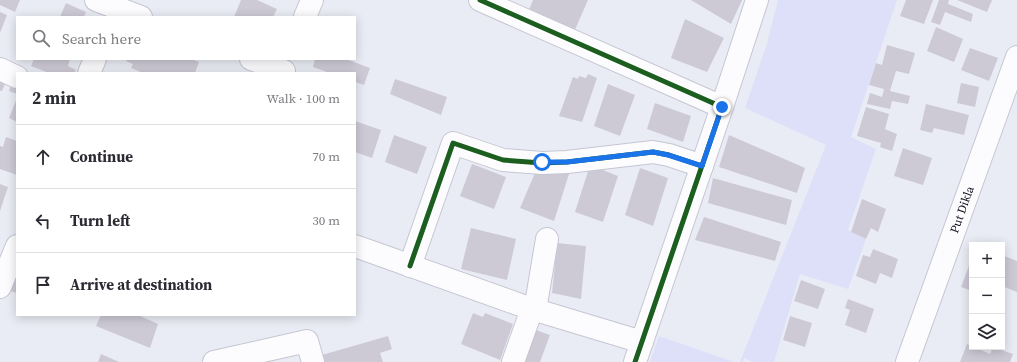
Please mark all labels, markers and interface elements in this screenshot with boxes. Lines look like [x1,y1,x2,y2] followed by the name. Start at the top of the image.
[16,16,356,60] search box
[30,27,52,49] icon: search
[62,28,141,49] text: Search here
[32,86,76,110] text: 2 min
[267,90,340,107] text: Walk · 100 m
[713,98,731,116] route end
[32,146,54,168] icon: ahead
[70,146,133,167] text: Continue
[312,148,340,165] text: 70 m
[533,153,551,171] route start
[946,183,978,235] street label: Put Dikla
[32,210,54,232] icon: left
[70,210,130,231] text: Turn left
[312,212,340,229] text: 30 m
[969,242,1005,350] map controls
[969,242,1005,278] button: +
[32,274,54,296] icon: arrive
[70,274,212,295] text: Arrive at destination
[969,278,1005,314] button: −
[969,314,1005,350] button: layers

